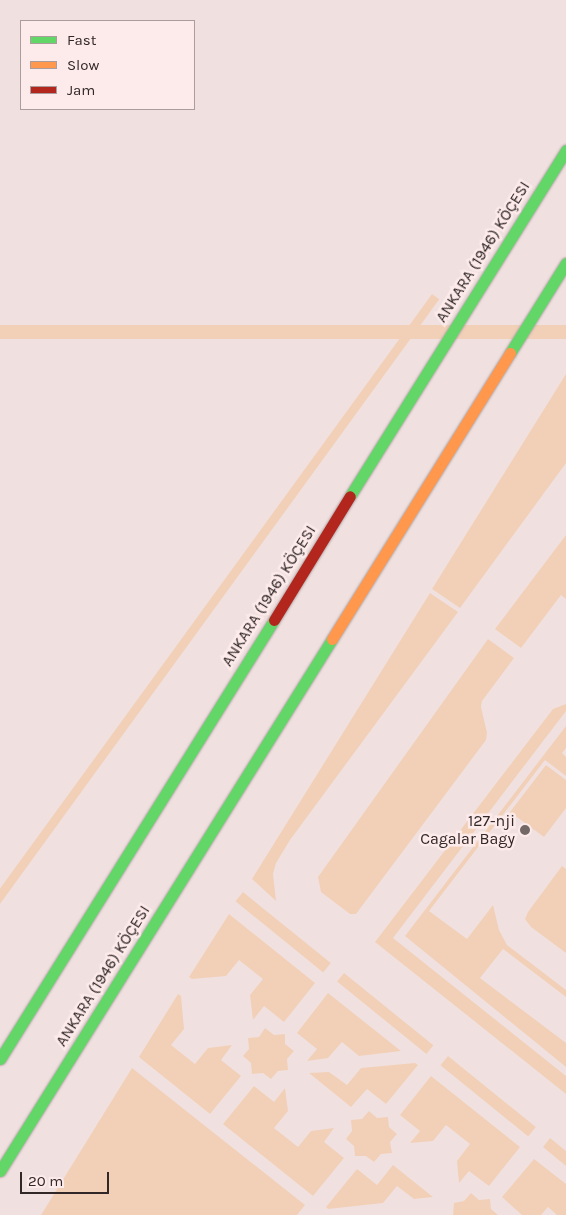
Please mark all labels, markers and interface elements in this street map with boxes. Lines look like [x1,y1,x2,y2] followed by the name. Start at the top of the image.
[20,20,195,110] legend
[67,31,96,49] text: Fast
[67,56,99,74] text: Slow
[67,81,95,99] text: Jam
[432,178,534,326] street label: ANKARA (1946) KÖÇESI
[218,522,320,670] street label: ANKARA (1946) KÖÇESI
[420,811,515,849] place label: 127-nji Cagalar Bagy
[519,824,531,836] marker: 127-nji Cagalar Bagy
[52,902,154,1050] street label: ANKARA (1946) KÖÇESI
[22,1162,111,1194] scale bar
[28,1172,63,1190] text: 20 m

